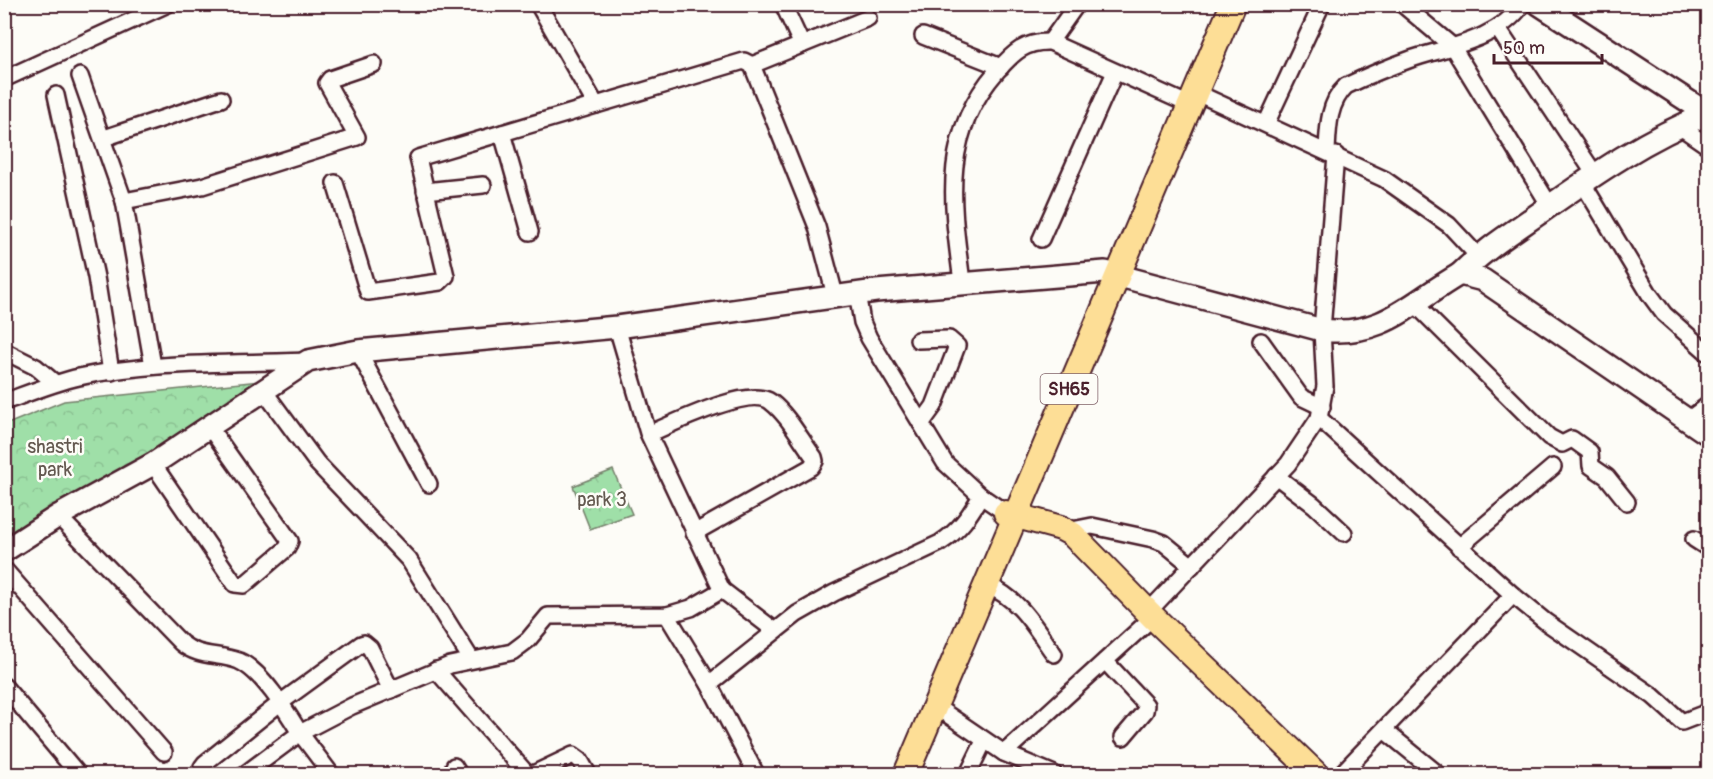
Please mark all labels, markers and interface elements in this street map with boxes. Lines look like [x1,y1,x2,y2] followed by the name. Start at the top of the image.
[1494,27,1602,65] scale bar
[1503,37,1545,60] text: 50 m
[1040,374,1098,404] road number: SH65
[27,434,83,482] park label: shastri park
[577,487,627,512] park label: park 3

